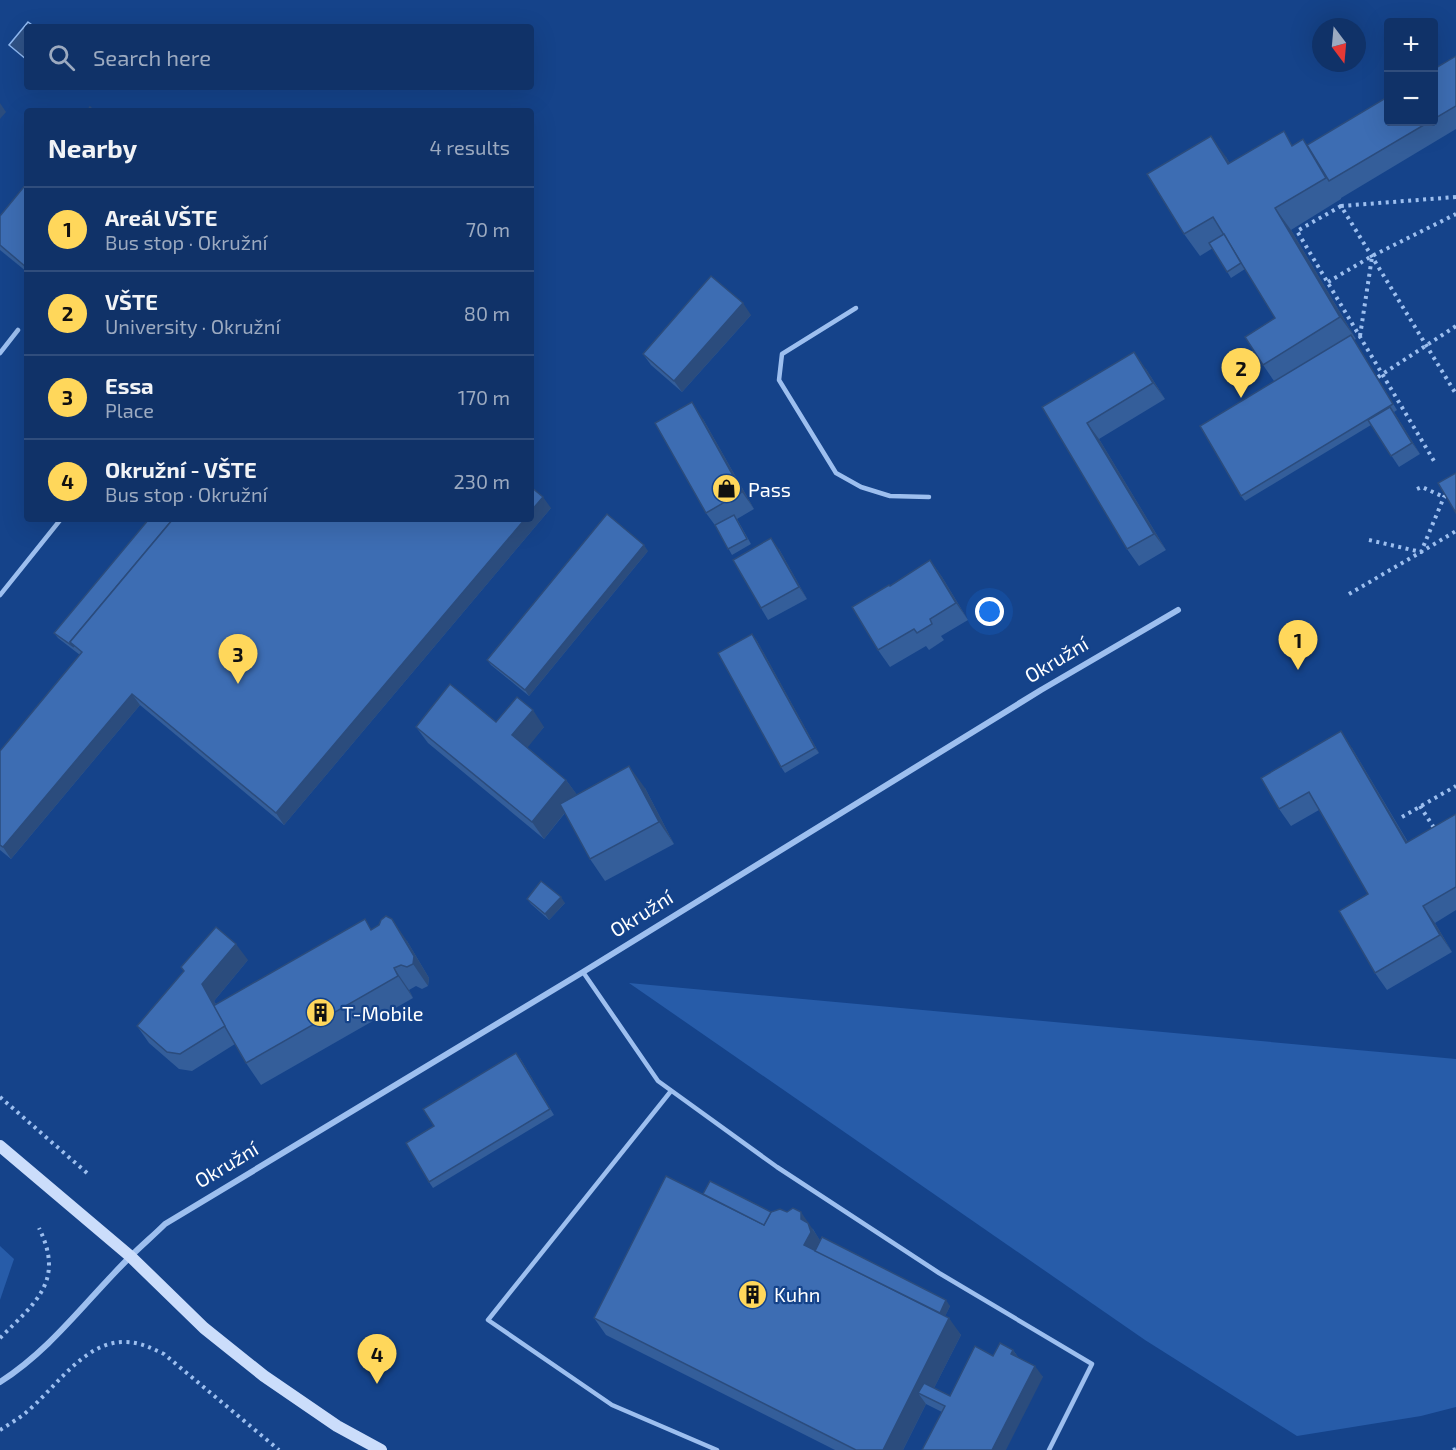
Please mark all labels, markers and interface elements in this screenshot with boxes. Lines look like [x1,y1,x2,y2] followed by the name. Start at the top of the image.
[1312,18,1366,72] north arrow
[1384,18,1438,126] map controls
[1384,18,1438,72] button: +
[24,24,534,90] search box
[45,41,78,74] icon: search
[93,44,211,70] text: Search here
[1384,72,1438,126] button: −
[48,132,137,163] text: Nearby
[430,135,510,159] text: 4 results
[105,204,217,230] text: Areál VŠTE
[63,217,72,241] text: 1
[466,217,510,241] text: 70 m
[105,230,268,254] text: Bus stop · Okružní
[105,288,158,314] text: VŠTE
[62,301,73,325] text: 2
[464,301,510,325] text: 80 m
[105,314,280,338] text: University · Okružní
[1222,348,1260,398] pin: 2
[105,372,154,398] text: Essa
[62,385,73,409] text: 3
[458,385,510,409] text: 170 m
[105,398,154,422] text: Place
[105,456,257,482] text: Okružní - VŠTE
[61,469,74,493] text: 4
[454,469,510,493] text: 230 m
[711,473,743,505] shop icon: Pass
[748,477,791,501] place label: Pass
[105,482,268,506] text: Bus stop · Okružní
[975,597,1004,626] your location
[1278,620,1318,670] pin: 1
[1020,630,1093,687] street label: Okružní
[218,634,258,684] pin: 3
[605,884,678,942] street label: Okružní
[305,997,337,1029] building icon: T-Mobile
[342,1001,423,1025] place label: T-Mobile
[190,1135,263,1192] street label: Okružní
[737,1278,769,1310] building icon: Kuhn
[774,1282,820,1306] place label: Kuhn
[358,1334,397,1384] pin: 4

